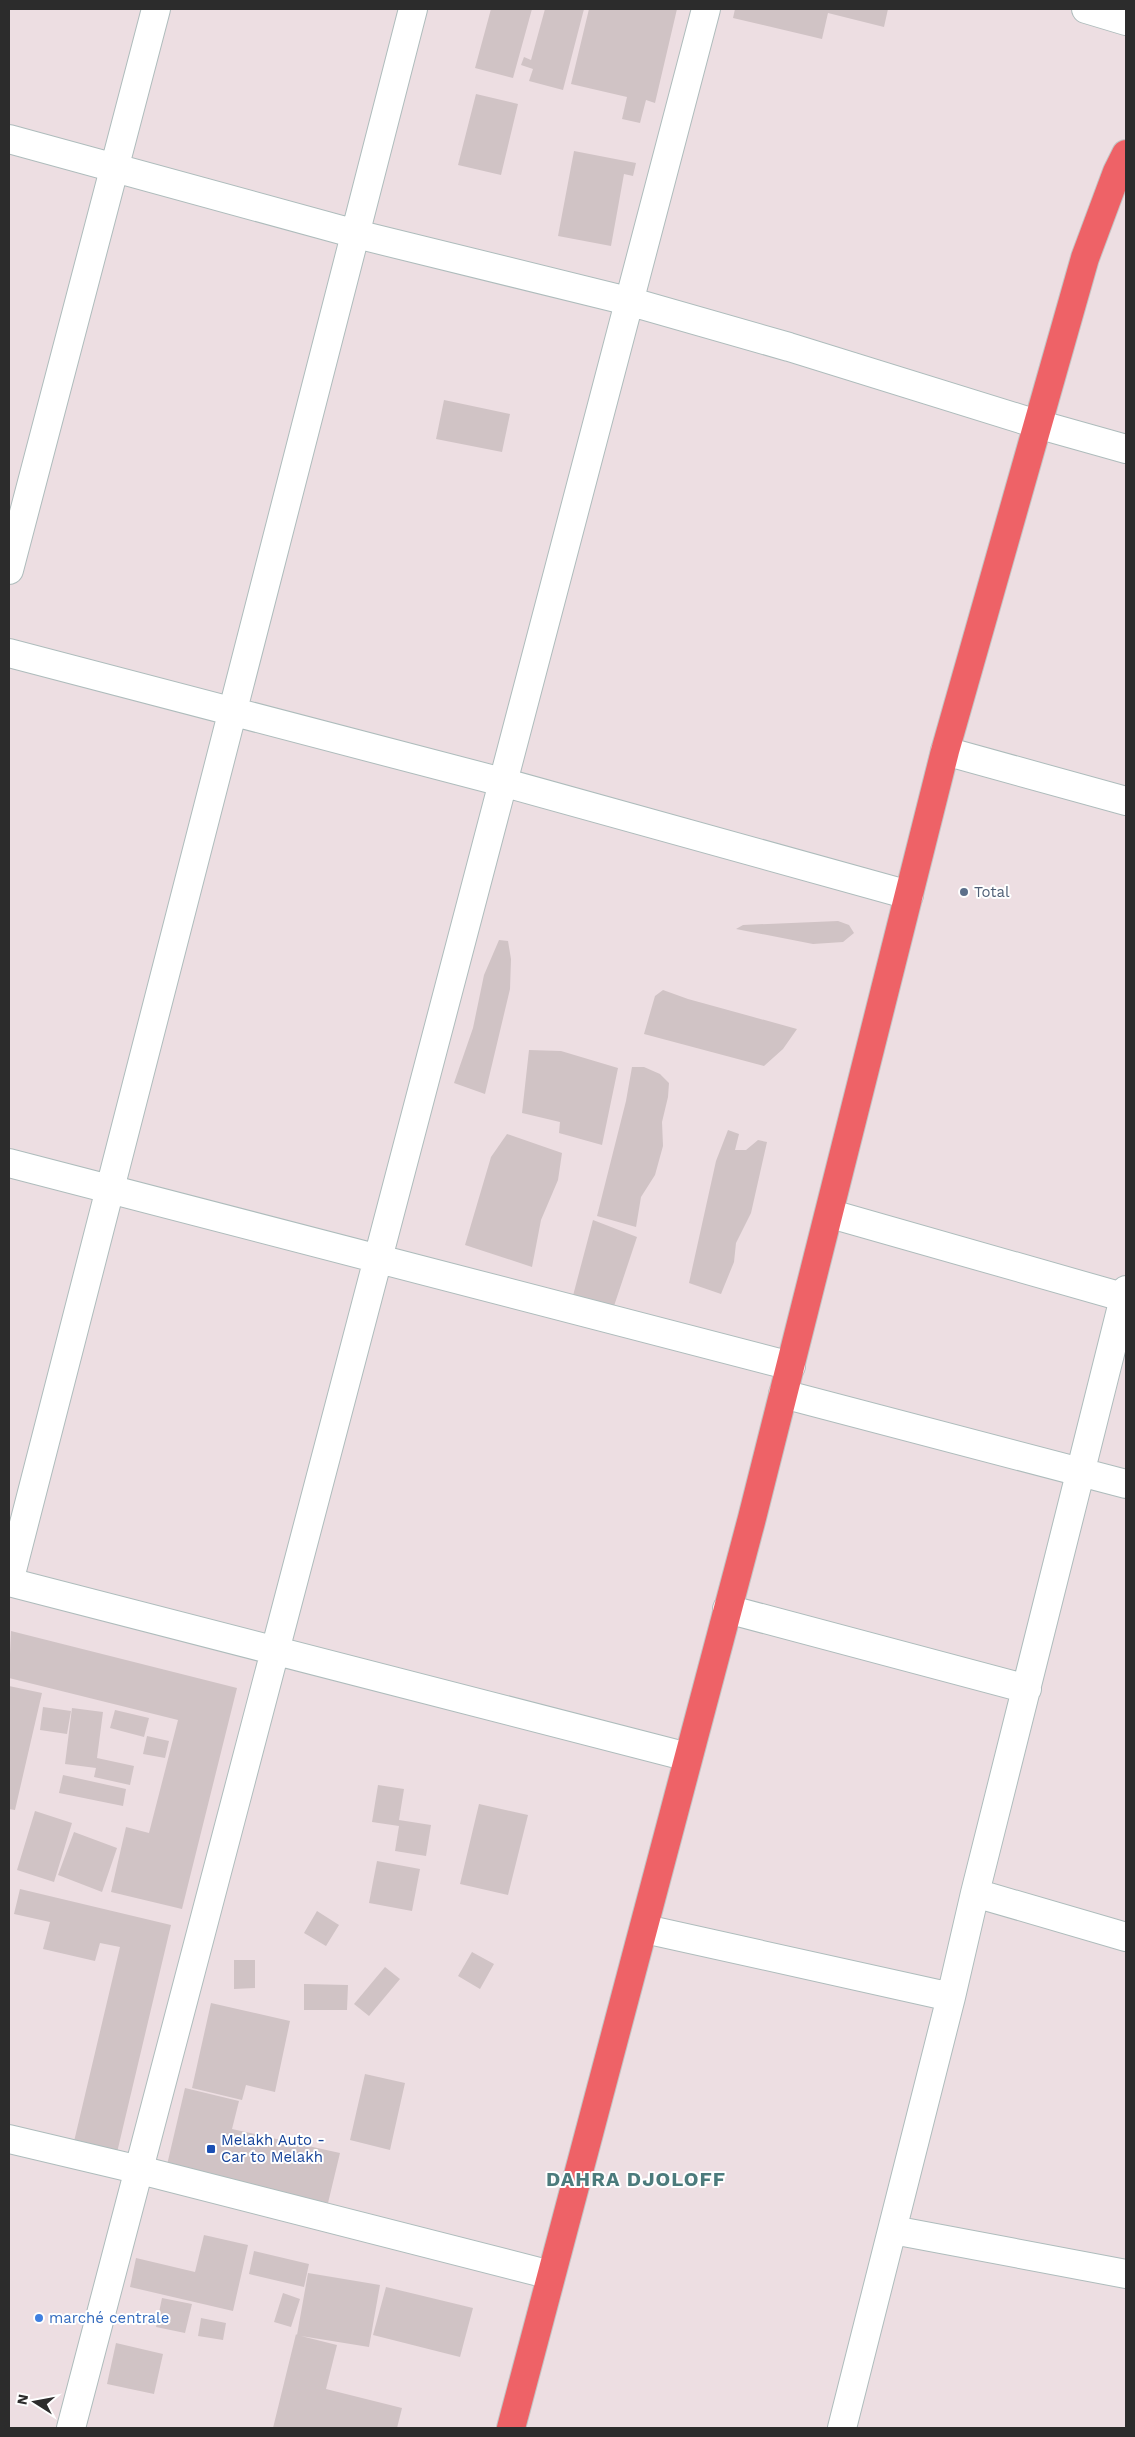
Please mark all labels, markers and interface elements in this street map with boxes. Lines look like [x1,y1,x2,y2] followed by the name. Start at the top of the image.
[974,883,1010,901] place label: Total
[958,886,970,898] marker: Total
[221,2131,325,2166] place label: Melakh Auto - Car to Melakh
[205,2143,217,2155] marker: Melakh Auto - Car to Melakh
[546,2167,726,2191] district label: DAHRA DJOLOFF
[49,2309,169,2327] place label: marché centrale
[33,2312,45,2324] marker: marché centrale
[10,2377,60,2427] north arrow
[13,2393,31,2406] text: N

